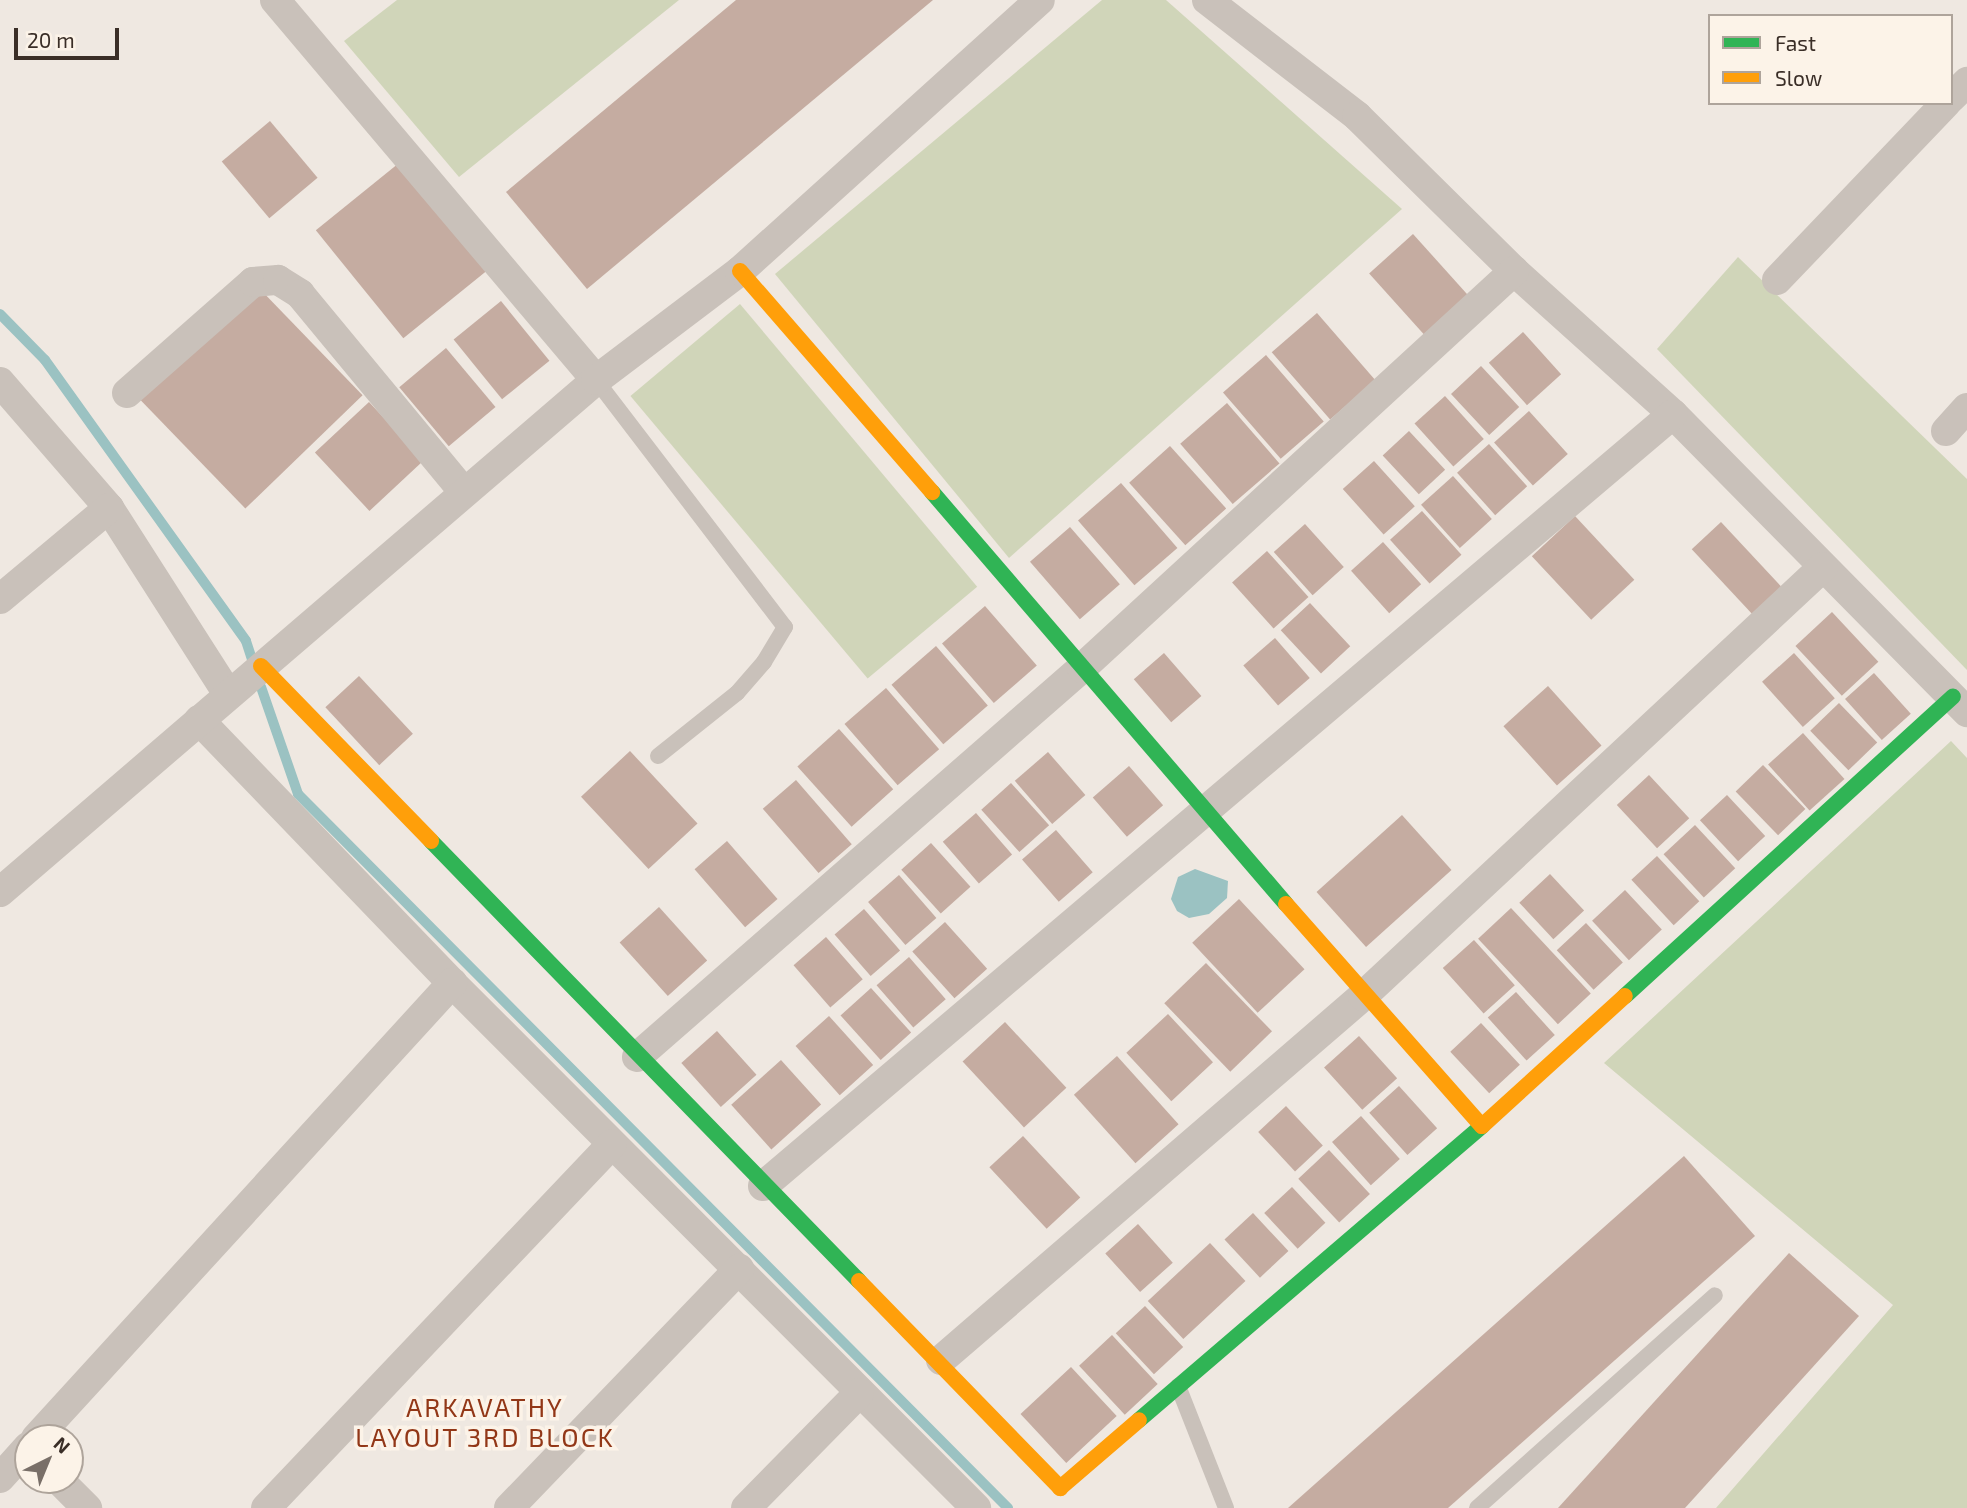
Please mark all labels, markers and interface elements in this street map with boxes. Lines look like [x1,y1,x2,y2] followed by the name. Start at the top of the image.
[18,14,122,58] scale bar
[1708,14,1953,105] legend
[27,27,75,52] text: 20 m
[1775,30,1816,55] text: Fast
[1775,65,1822,90] text: Slow
[357,1391,613,1452] district label: ARKAVATHY LAYOUT 3RD BLOCK
[14,1424,84,1494] north arrow
[49,1432,75,1458] text: N

